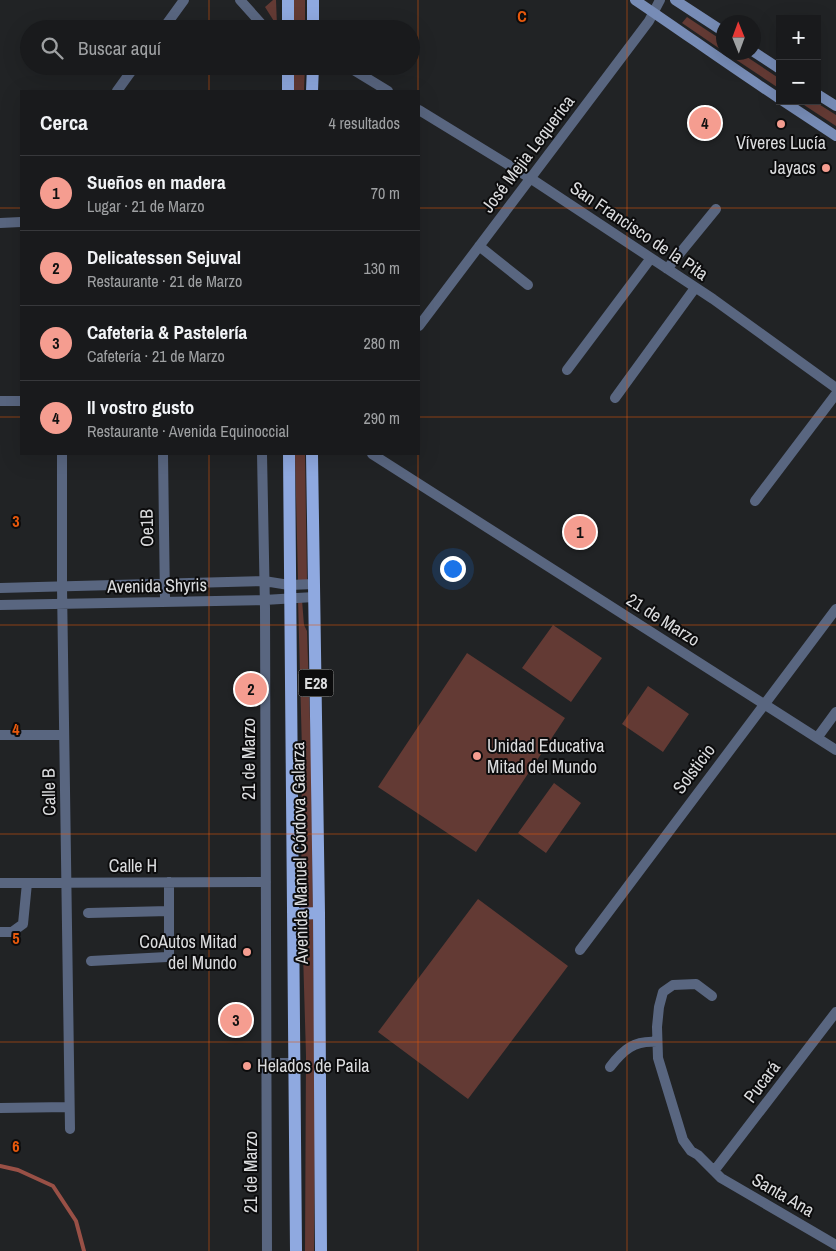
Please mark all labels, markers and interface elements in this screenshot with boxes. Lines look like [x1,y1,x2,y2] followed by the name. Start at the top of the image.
[517,5,527,27] text: C
[716,15,761,60] north arrow
[776,15,821,105] map controls
[776,15,821,60] button: +
[20,20,420,75] search box
[38,34,66,62] icon: search
[78,35,161,61] text: Buscar aquí
[776,60,821,105] button: −
[475,90,580,218] street label: José Mejia Lequerica
[689,104,721,142] pin: 4
[40,108,88,137] text: Cerca
[329,112,400,134] text: 4 resultados
[775,118,787,130] marker: Víveres Lucía
[736,130,826,155] place label: Víveres Lucía
[770,155,816,180] place label: Jayacs
[820,162,832,174] marker: Jayacs
[87,169,226,195] text: Sueños en madera
[565,175,713,286] street label: San Francisco de la Pita
[52,182,60,204] text: 1
[371,182,400,204] text: 70 m
[87,195,204,217] text: Lugar · 21 de Marzo
[87,244,241,270] text: Delicatessen Sejuval
[52,257,60,279] text: 2
[364,257,400,279] text: 130 m
[87,270,242,292] text: Restaurante · 21 de Marzo
[87,319,247,345] text: Cafeteria & Pastelería
[52,332,60,354] text: 3
[364,332,400,354] text: 280 m
[87,345,225,367] text: Cafetería · 21 de Marzo
[87,394,194,420] text: Il vostro gusto
[52,407,60,429] text: 4
[364,407,400,429] text: 290 m
[87,420,289,442] text: Restaurante · Avenida Equinoccial
[134,509,159,547] street label: Oe1B
[12,510,20,532] text: 3
[564,513,596,551] pin: 1
[440,556,466,582] your location
[106,572,207,599] street label: Avenida Shyris
[622,587,705,652] street label: 21 de Marzo
[235,670,267,708] pin: 2
[298,670,334,696] road number: E28
[12,718,20,740] text: 4
[236,718,261,800] street label: 21 de Marzo
[487,733,604,779] place label: Unidad Educativa Mitad del Mundo
[667,739,721,799] street label: Solsticio
[285,742,314,965] street label: Avenida Manuel Córdova Galarza
[471,750,483,762] marker: Unidad Educativa Mitad del Mundo
[36,768,61,816] street label: Calle B
[109,853,157,878] street label: Calle H
[12,927,20,949] text: 5
[139,929,237,975] place label: CoAutos Mitad del Mundo
[241,946,253,958] marker: CoAutos Mitad del Mundo
[220,1001,252,1039] pin: 3
[257,1053,369,1078] place label: Helados de Paila
[738,1056,786,1108] street label: Pucará
[241,1060,253,1072] marker: Helados de Paila
[238,1131,263,1213] street label: 21 de Marzo
[12,1135,20,1157] text: 6
[747,1167,819,1222] street label: Santa Ana

